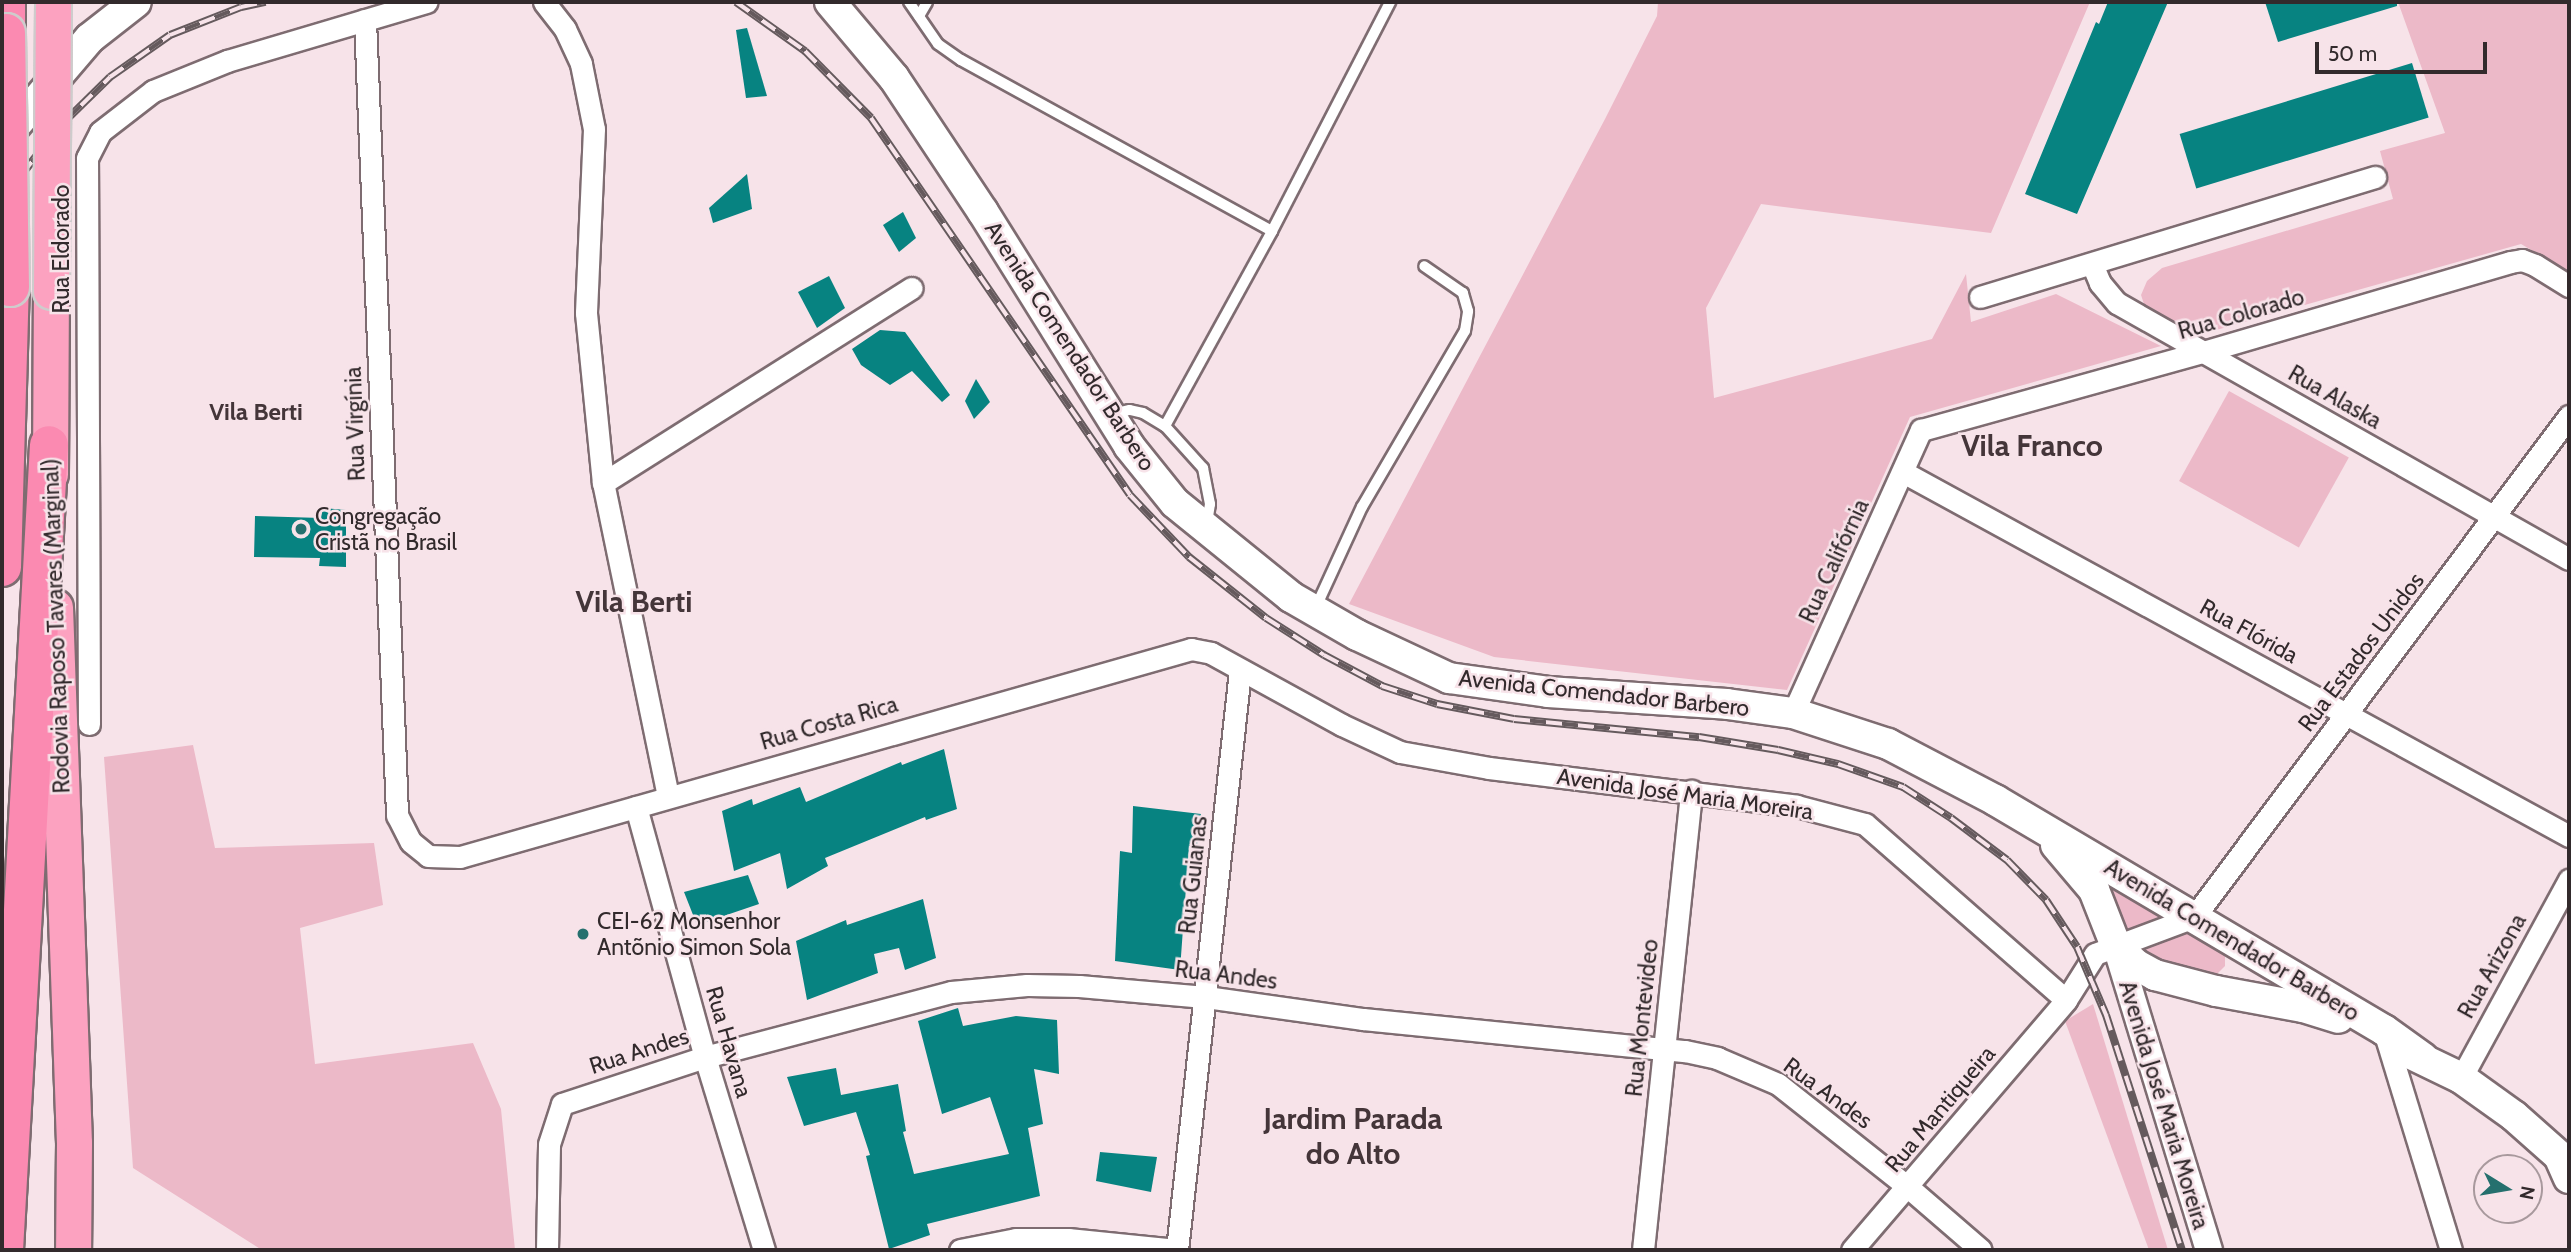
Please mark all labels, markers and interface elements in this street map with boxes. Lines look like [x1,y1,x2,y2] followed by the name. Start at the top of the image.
[2319,28,2490,72] scale bar
[2328,41,2377,66] text: 50 m
[47,185,75,313] street label: Rua Eldorado
[979,216,1161,476] street label: Avenida Comendador Barbero
[2175,283,2307,345] street label: Rua Colorado
[2283,359,2387,435] street label: Rua Alaska
[339,366,371,482] street label: Rua Virgínia
[209,398,303,426] district label: Vila Berti
[1961,428,2103,464] district label: Vila Franco
[36,458,76,794] street label: Rodovia Raposo Tavares (Marginal)
[1793,495,1875,627] street label: Rua Califórnia
[315,502,457,556] place label: Congregação Cristã no Brasil
[293,521,309,537] marker: Congregação Cristã no Brasil
[2292,567,2430,737] street label: Rua Estados Unidos
[576,584,692,620] district label: Vila Berti
[2195,593,2303,669] street label: Rua Flórida
[1457,664,1751,722] street label: Avenida Comendador Barbero
[757,690,901,756] street label: Rua Costa Rica
[1555,762,1815,826] street label: Avenida José Maria Moreira
[1173,815,1213,935] street label: Rua Guianas
[2100,853,2364,1027] street label: Avenida Comendador Barbero
[597,907,791,961] place label: CEI-62 Monsenhor Antõnio Simon Sola
[2452,909,2532,1023] street label: Rua Arizona
[575,926,591,942] marker: CEI-62 Monsenhor Antõnio Simon Sola
[1620,938,1664,1098] street label: Rua Montevideo
[1173,955,1279,995] street label: Rua Andes
[2113,977,2215,1233] street label: Avenida José Maria Moreira
[700,983,758,1101] street label: Rua Havana
[586,1022,692,1080] street label: Rua Andes
[1879,1040,2001,1178] street label: Rua Mantiqueira
[1778,1052,1878,1134] street label: Rua Andes
[1263,1101,1443,1172] district label: Jardim Parada do Alto
[2473,1154,2543,1224] north arrow
[2515,1184,2540,1202] text: N

